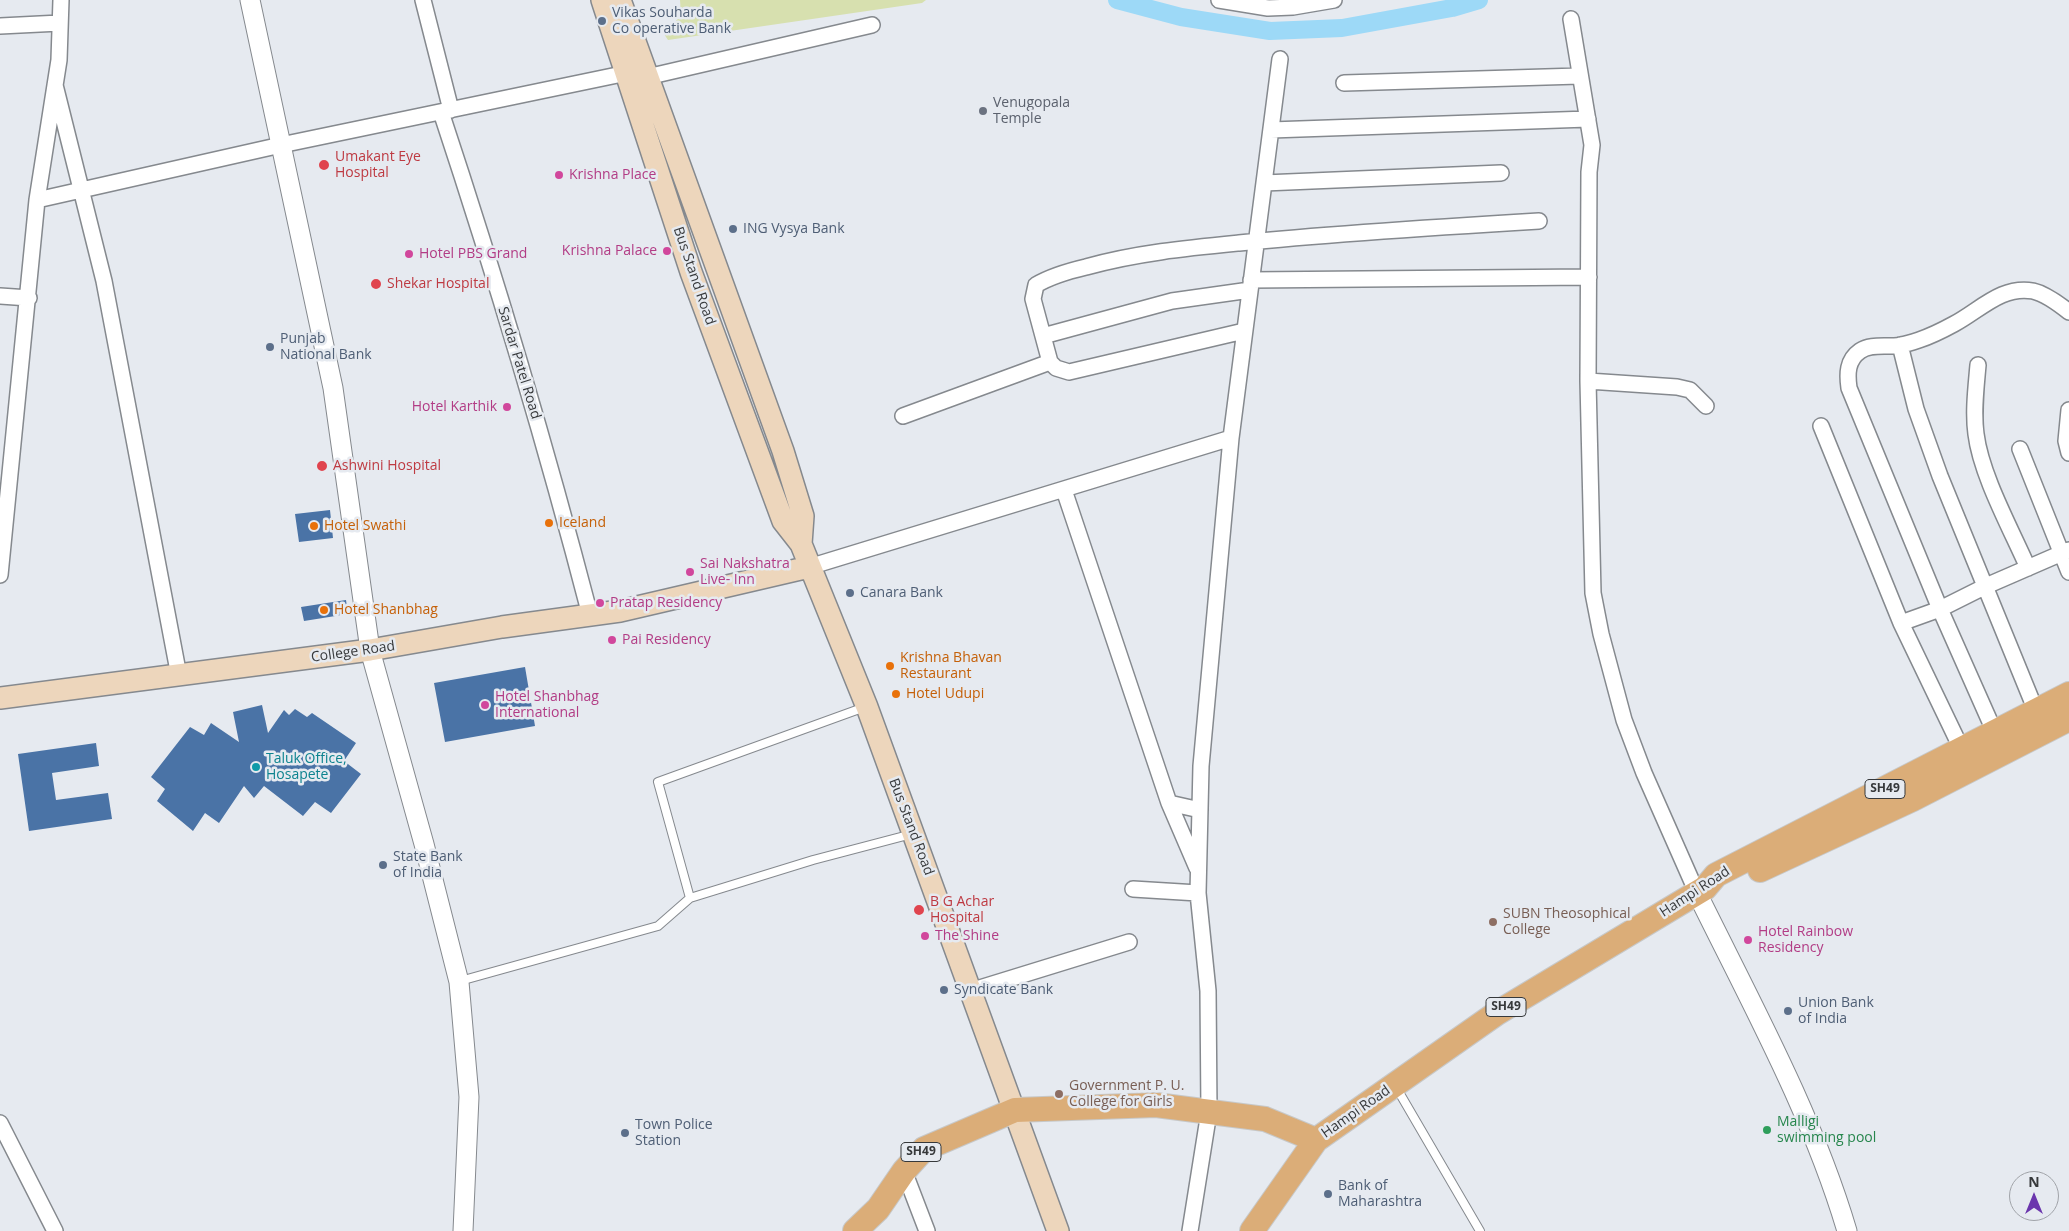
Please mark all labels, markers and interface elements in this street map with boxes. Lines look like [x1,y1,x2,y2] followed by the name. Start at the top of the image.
[612,5,731,38] place label: Vikas Souharda Co operative Bank
[596,15,608,27] marker: Vikas Souharda Co operative Bank
[993,95,1070,128] place label: Venugopala Temple
[977,105,989,117] marker: Venugopala Temple
[335,149,421,182] place label: Umakant Eye Hospital
[317,158,331,172] marker: Umakant Eye Hospital
[569,167,656,183] place label: Krishna Place
[553,169,565,181] marker: Krishna Place
[743,221,844,237] place label: ING Vysya Bank
[727,223,739,235] marker: ING Vysya Bank
[669,225,719,327] street label: Bus Stand Road
[562,243,657,259] place label: Krishna Palace
[661,245,673,257] marker: Krishna Palace
[419,246,527,262] place label: Hotel PBS Grand
[403,248,415,260] marker: Hotel PBS Grand
[387,276,489,292] place label: Shekar Hospital
[369,277,383,291] marker: Shekar Hospital
[494,305,544,421] street label: Sardar Patel Road
[280,331,372,364] place label: Punjab National Bank
[264,341,276,353] marker: Punjab National Bank
[412,399,497,415] place label: Hotel Karthik
[501,401,513,413] marker: Hotel Karthik
[333,458,441,474] place label: Ashwini Hospital
[315,459,329,473] marker: Ashwini Hospital
[559,515,606,531] place label: Iceland
[543,517,555,529] marker: Iceland
[324,518,406,534] place label: Hotel Swathi
[308,520,320,532] marker: Hotel Swathi
[700,556,790,588] place label: Sai Nakshatra Live- Inn
[684,566,696,578] marker: Sai Nakshatra Live- Inn
[860,585,943,601] place label: Canara Bank
[844,587,856,599] marker: Canara Bank
[610,595,722,611] place label: Pratap Residency
[594,597,606,609] marker: Pratap Residency
[334,602,438,618] place label: Hotel Shanbhag
[318,604,330,616] marker: Hotel Shanbhag
[622,632,711,648] place label: Pai Residency
[606,634,618,646] marker: Pai Residency
[310,638,396,666] street label: College Road
[900,650,1002,682] place label: Krishna Bhavan Restaurant
[884,660,896,672] marker: Krishna Bhavan Restaurant
[906,686,984,702] place label: Hotel Udupi
[890,688,902,700] marker: Hotel Udupi
[495,689,599,722] place label: Hotel Shanbhag International
[479,699,491,711] marker: Hotel Shanbhag International
[266,751,347,784] place label: Taluk Office, Hosapete
[250,761,262,773] marker: Taluk Office, Hosapete
[885,776,937,878] street label: Bus Stand Road
[1865,780,1905,799] road number: SH49
[393,849,463,882] place label: State Bank of India
[377,859,389,871] marker: State Bank of India
[1657,863,1733,921] street label: Hampi Road
[930,894,994,926] place label: B G Achar Hospital
[912,903,926,917] marker: B G Achar Hospital
[1503,906,1630,939] place label: SUBN Theosophical College
[1487,916,1499,928] marker: SUBN Theosophical College
[1758,924,1853,956] place label: Hotel Rainbow Residency
[935,928,999,944] place label: The Shine
[919,930,931,942] marker: The Shine
[1742,934,1754,946] marker: Hotel Rainbow Residency
[954,982,1053,998] place label: Syndicate Bank
[938,984,950,996] marker: Syndicate Bank
[1798,995,1874,1028] place label: Union Bank of India
[1486,998,1526,1016] road number: SH49
[1782,1005,1794,1017] marker: Union Bank of India
[1069,1078,1184,1110] place label: Government P. U. College for Girls
[1318,1082,1394,1142] street label: Hampi Road
[1053,1088,1065,1100] marker: Government P. U. College for Girls
[1777,1114,1876,1146] place label: Malligi swimming pool
[635,1117,713,1150] place label: Town Police Station
[1761,1124,1773,1136] marker: Malligi swimming pool
[619,1127,631,1139] marker: Town Police Station
[901,1142,941,1162] road number: SH49
[2009,1171,2059,1221] north arrow
[2028,1172,2040,1191] text: N
[1338,1178,1422,1210] place label: Bank of Maharashtra
[1322,1188,1334,1200] marker: Bank of Maharashtra

